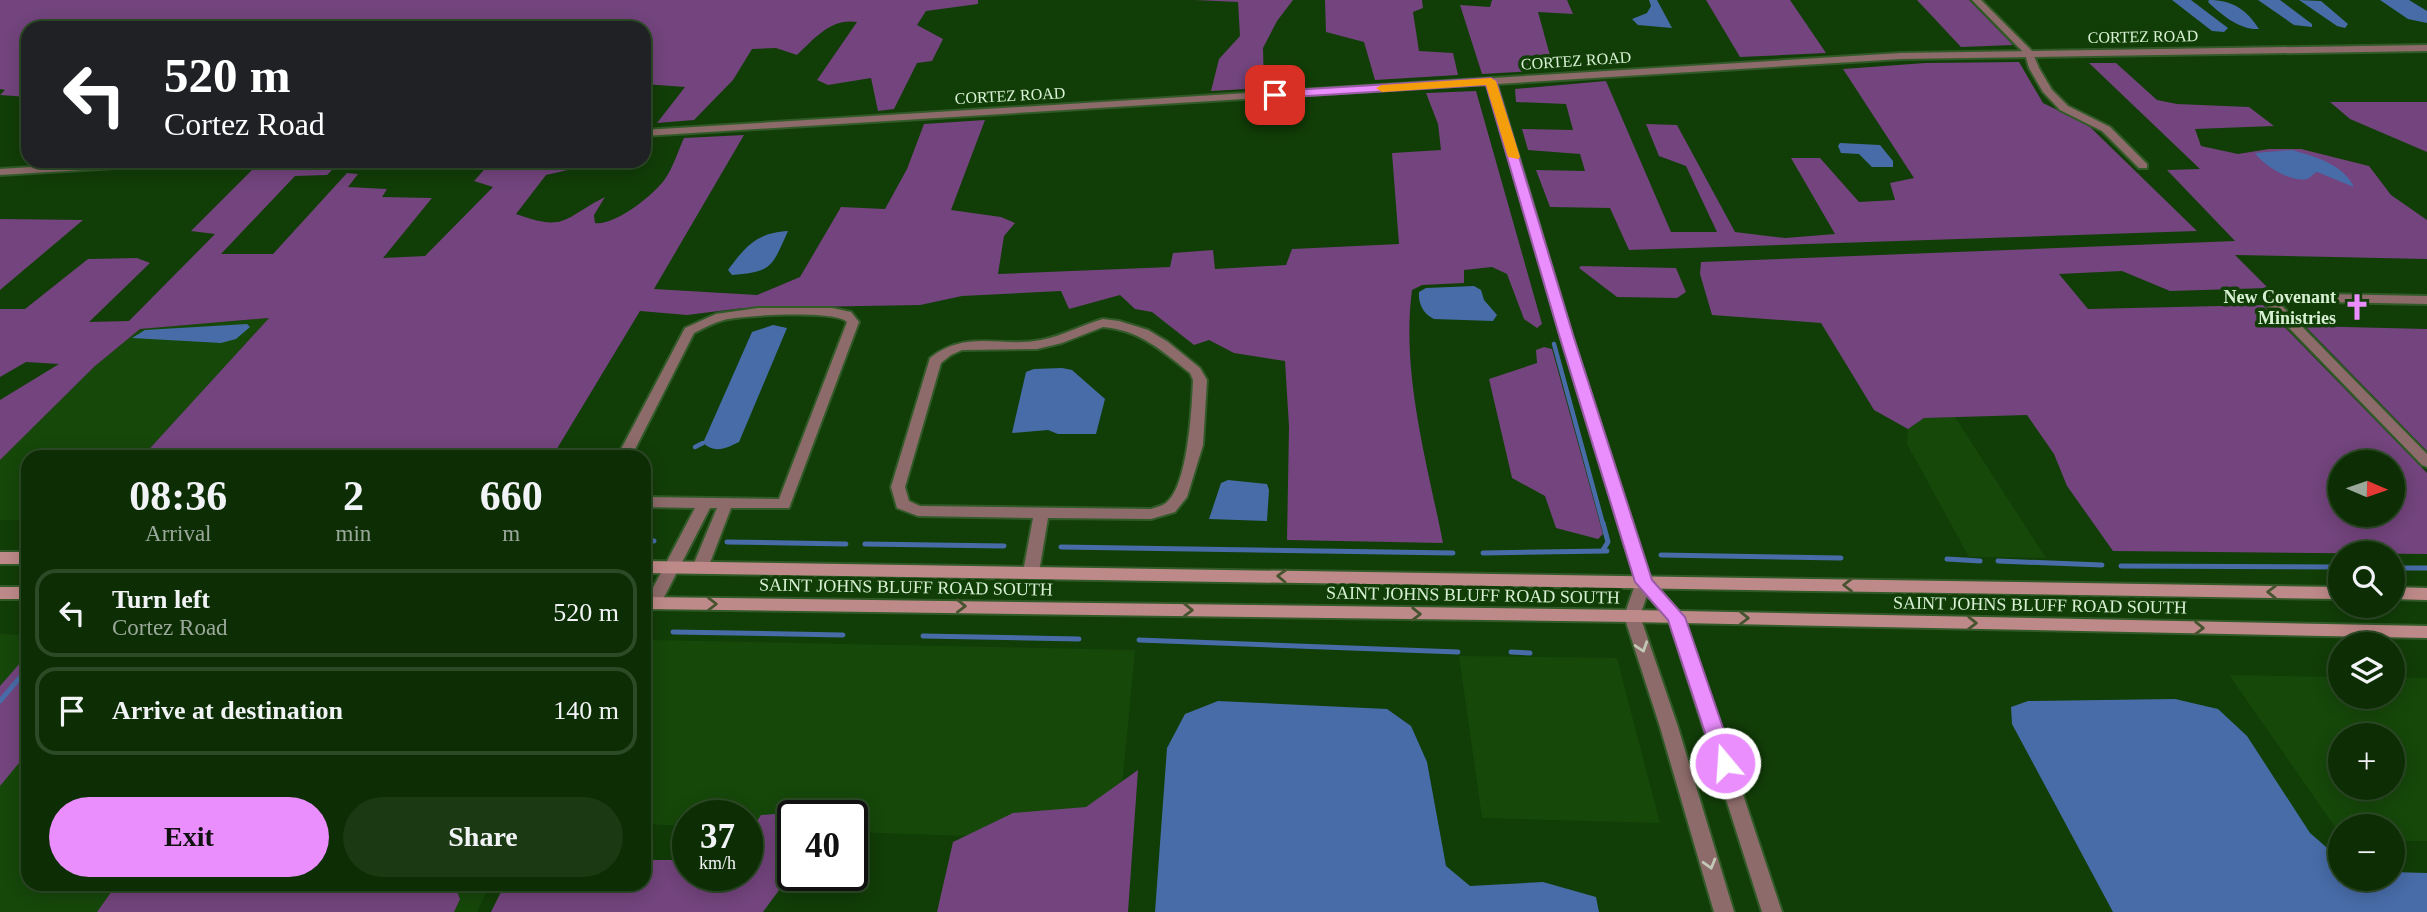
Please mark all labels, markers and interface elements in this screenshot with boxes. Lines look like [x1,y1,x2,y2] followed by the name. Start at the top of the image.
[2088,27,2198,46] street label: CORTEZ ROAD
[164,48,291,103] text: 520 m
[1520,48,1632,73] street label: CORTEZ ROAD
[49,49,140,140] icon: left
[1245,65,1305,125] pin
[1256,76,1294,114] icon: arrive
[954,84,1066,107] street label: CORTEZ ROAD
[164,106,325,142] text: Cortez Road
[2224,287,2336,328] place label: New Covenant Ministries
[2342,292,2372,322] church icon: New Covenant Ministries
[2328,450,2404,527] north arrow
[2328,450,2405,891] map controls
[129,473,227,519] text: 08:36
[343,473,364,519] text: 2
[480,473,543,519] text: 660
[145,521,212,546] text: Arrival
[336,521,371,546] text: min
[502,521,520,546] text: m
[2328,541,2405,618] button: search
[1276,568,1287,583] one-way arrow
[759,574,1053,600] street label: SAINT JOHNS BLUFF ROAD SOUTH
[1842,577,1853,593] one-way arrow
[1326,582,1620,608] street label: SAINT JOHNS BLUFF ROAD SOUTH
[2266,584,2276,600] one-way arrow
[112,585,210,614] text: Turn left
[1893,592,2187,618] street label: SAINT JOHNS BLUFF ROAD SOUTH
[53,594,91,632] icon: left
[707,596,718,612] one-way arrow
[553,598,619,627] text: 520 m
[956,599,967,614] one-way arrow
[1184,602,1194,618] one-way arrow
[1411,606,1422,621] one-way arrow
[1739,611,1750,626] one-way arrow
[112,615,228,640] text: Cortez Road
[1967,615,1977,631] one-way arrow
[2194,620,2205,635] one-way arrow
[2328,632,2405,709] button: layers
[1634,640,1648,652] one-way arrow
[53,692,91,730] icon: arrive
[112,696,343,725] text: Arrive at destination
[553,696,619,725] text: 140 m
[2328,723,2405,800] button: +
[1688,726,1762,800] position arrow
[49,797,329,877] button: Exit
[343,797,623,877] button: Share
[777,800,868,891] speed limit sign: 40
[2328,814,2405,891] button: −
[700,817,735,856] text: 37
[699,853,736,873] text: km/h
[1701,858,1716,870] one-way arrow

